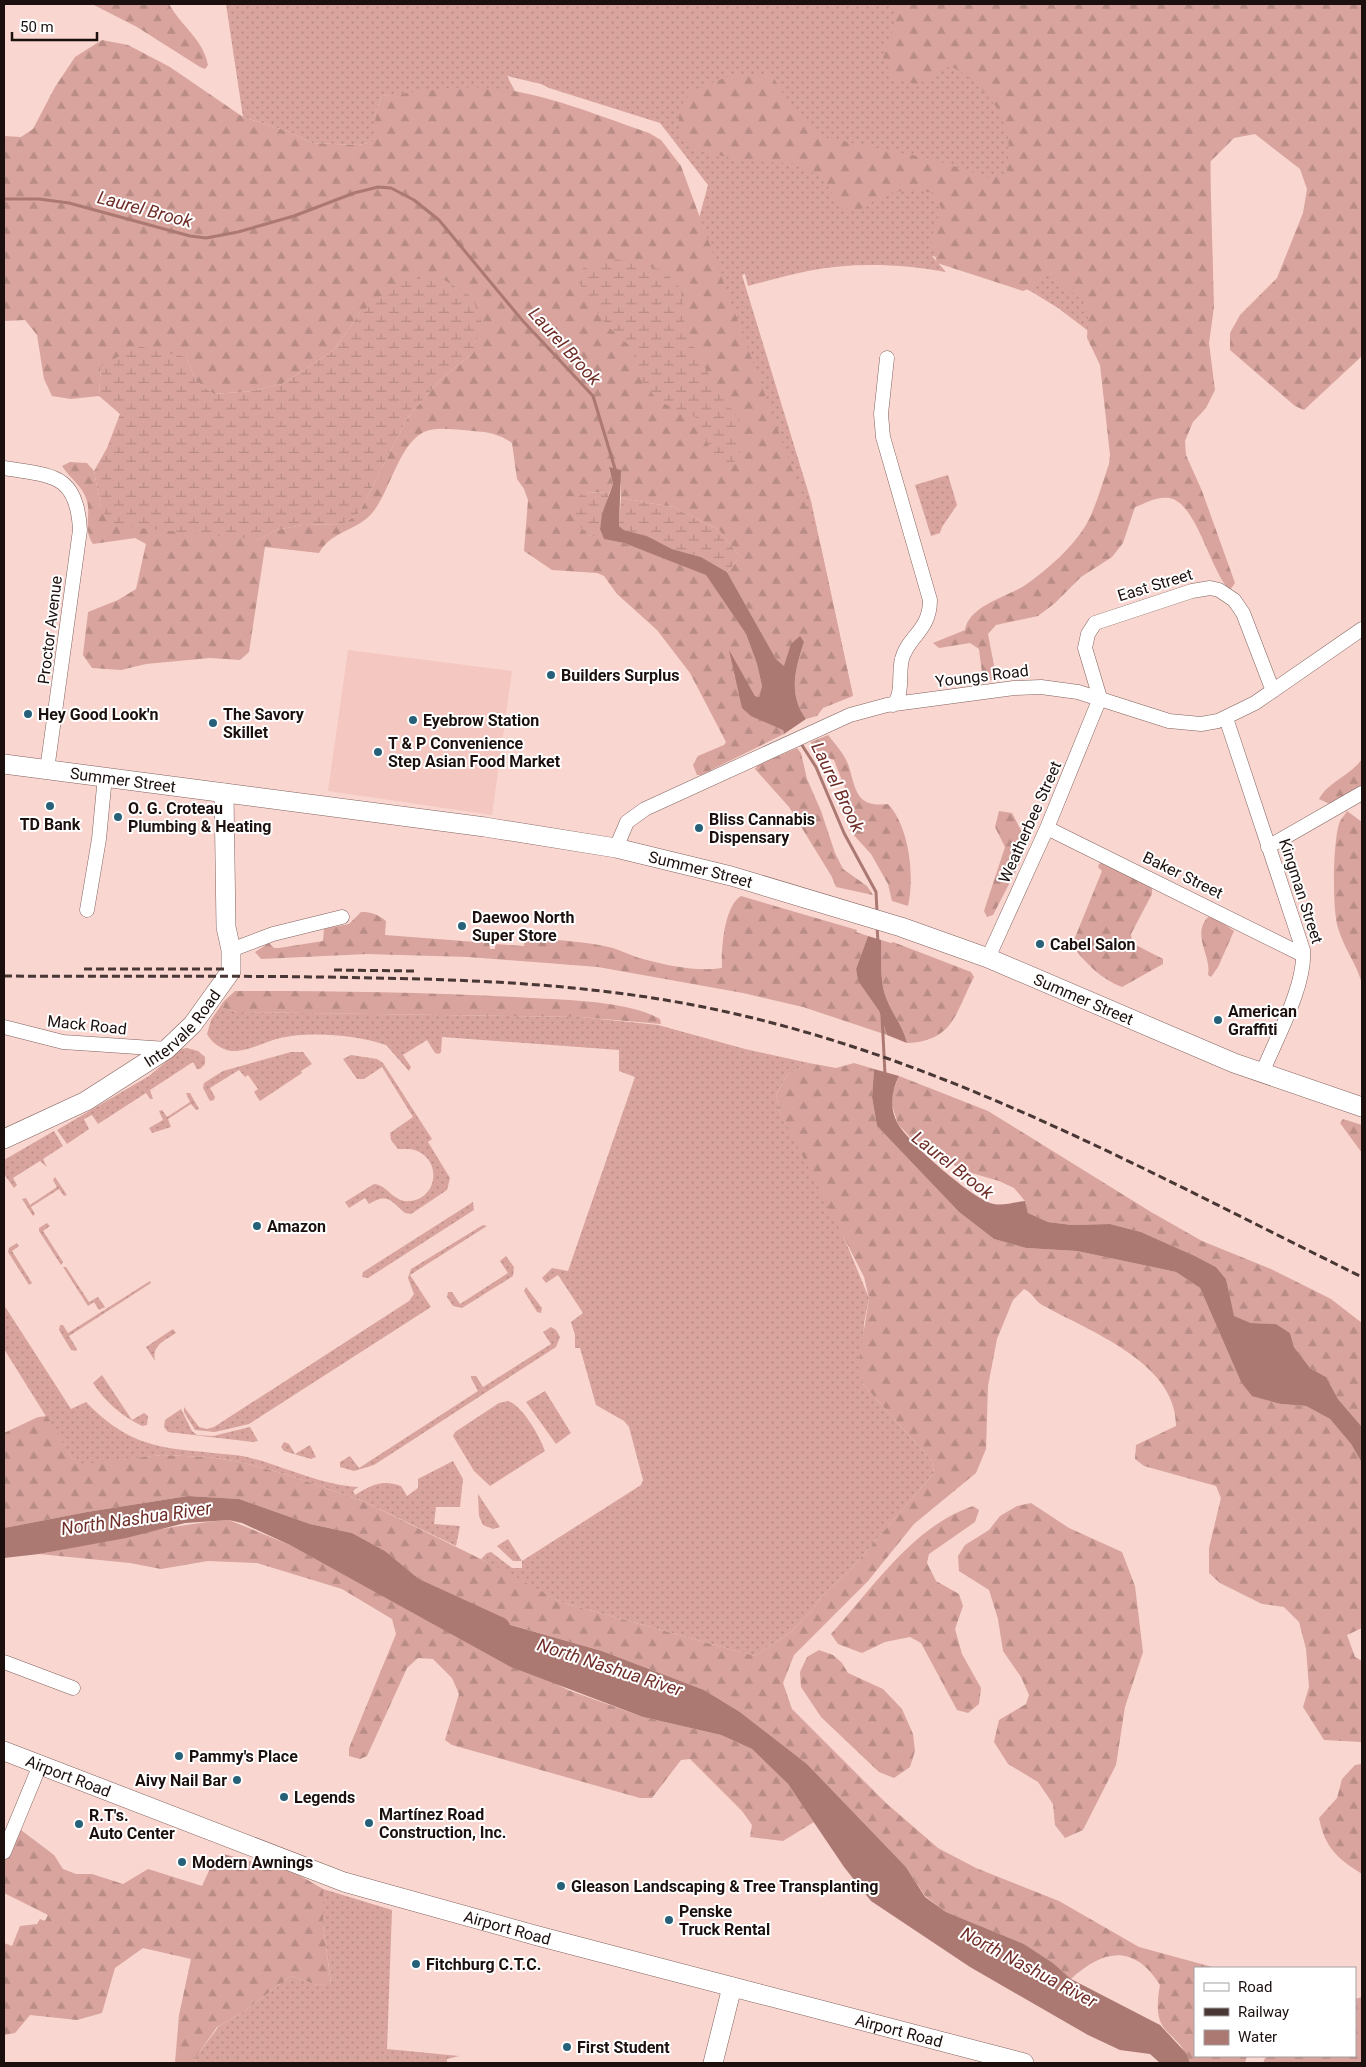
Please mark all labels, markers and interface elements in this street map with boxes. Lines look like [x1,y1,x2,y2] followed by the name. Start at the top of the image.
[12,10,98,42] scale bar
[20,18,54,36] text: 50 m
[95,186,196,232] water label: Laurel Brook
[525,303,606,390] water label: Laurel Brook
[1115,565,1195,605] street label: East Street
[34,575,66,685] street label: Proctor Avenue
[934,661,1030,691] street label: Youngs Road
[561,666,679,685] place label: Builders Surplus
[545,669,557,681] marker: Builders Surplus
[38,705,159,724] place label: Hey Good Look'n
[223,705,305,742] place label: The Savory Skillet
[22,708,34,720] marker: Hey Good Look'n
[423,711,539,730] place label: Eyebrow Station
[407,714,419,726] marker: Eyebrow Station
[207,717,219,729] marker: The Savory Skillet
[388,734,561,771] place label: T & P Convenience Step Asian Food Market
[807,739,869,836] water label: Laurel Brook
[372,746,384,758] marker: T & P Convenience Step Asian Food Market
[995,758,1065,886] street label: Weatherbee Street
[69,763,177,796] street label: Summer Street
[128,799,271,836] place label: O. G. Croteau Plumbing & Heating
[44,800,56,812] marker: TD Bank
[709,810,815,847] place label: Bliss Cannabis Dispensary
[112,811,124,823] marker: O. G. Croteau Plumbing & Heating
[20,815,81,834] place label: TD Bank
[693,822,705,834] marker: Bliss Cannabis Dispensary
[1275,836,1327,946] street label: Kingman Street
[647,847,755,891] street label: Summer Street
[1140,847,1226,903] street label: Baker Street
[472,908,574,945] place label: Daewoo North Super Store
[456,920,468,932] marker: Daewoo North Super Store
[1050,935,1136,954] place label: Cabel Salon
[1034,938,1046,950] marker: Cabel Salon
[1031,969,1136,1028] street label: Summer Street
[140,986,224,1071] street label: Intervale Road
[1228,1002,1297,1039] place label: American Graffiti
[46,1011,128,1039] street label: Mack Road
[1212,1014,1224,1026] marker: American Graffiti
[908,1127,999,1204] water label: Laurel Brook
[267,1217,326,1236] place label: Amazon
[251,1220,263,1232] marker: Amazon
[60,1497,213,1539] water label: North Nashua River
[535,1634,686,1701] water label: North Nashua River
[189,1747,298,1766] place label: Pammy's Place
[173,1750,185,1762] marker: Pammy's Place
[23,1751,114,1801] street label: Airport Road
[135,1771,227,1790] place label: Aivy Nail Bar
[231,1774,243,1786] marker: Aivy Nail Bar
[294,1788,355,1807] place label: Legends
[278,1791,290,1803] marker: Legends
[379,1805,506,1842] place label: Martínez Road Construction, Inc.
[89,1806,175,1843] place label: R.T's. Auto Center
[363,1817,375,1829] marker: Martínez Road Construction, Inc.
[73,1818,85,1830] marker: R.T's. Auto Center
[192,1853,313,1872] place label: Modern Awnings
[176,1856,188,1868] marker: Modern Awnings
[571,1877,878,1896] place label: Gleason Landscaping & Tree Transplanting
[555,1880,567,1892] marker: Gleason Landscaping & Tree Transplanting
[679,1902,770,1939] place label: Penske Truck Rental
[462,1906,553,1948] street label: Airport Road
[663,1914,675,1926] marker: Penske Truck Rental
[957,1922,1102,2012] water label: North Nashua River
[426,1955,541,1974] place label: Fitchburg C.T.C.
[410,1958,422,1970] marker: Fitchburg C.T.C.
[1194,1967,1356,2057] legend
[1238,1978,1272,1996] text: Road
[1238,2003,1289,2021] text: Railway
[853,2010,945,2051] street label: Airport Road
[1238,2028,1277,2046] text: Water
[577,2038,670,2057] place label: First Student
[561,2041,573,2053] marker: First Student

